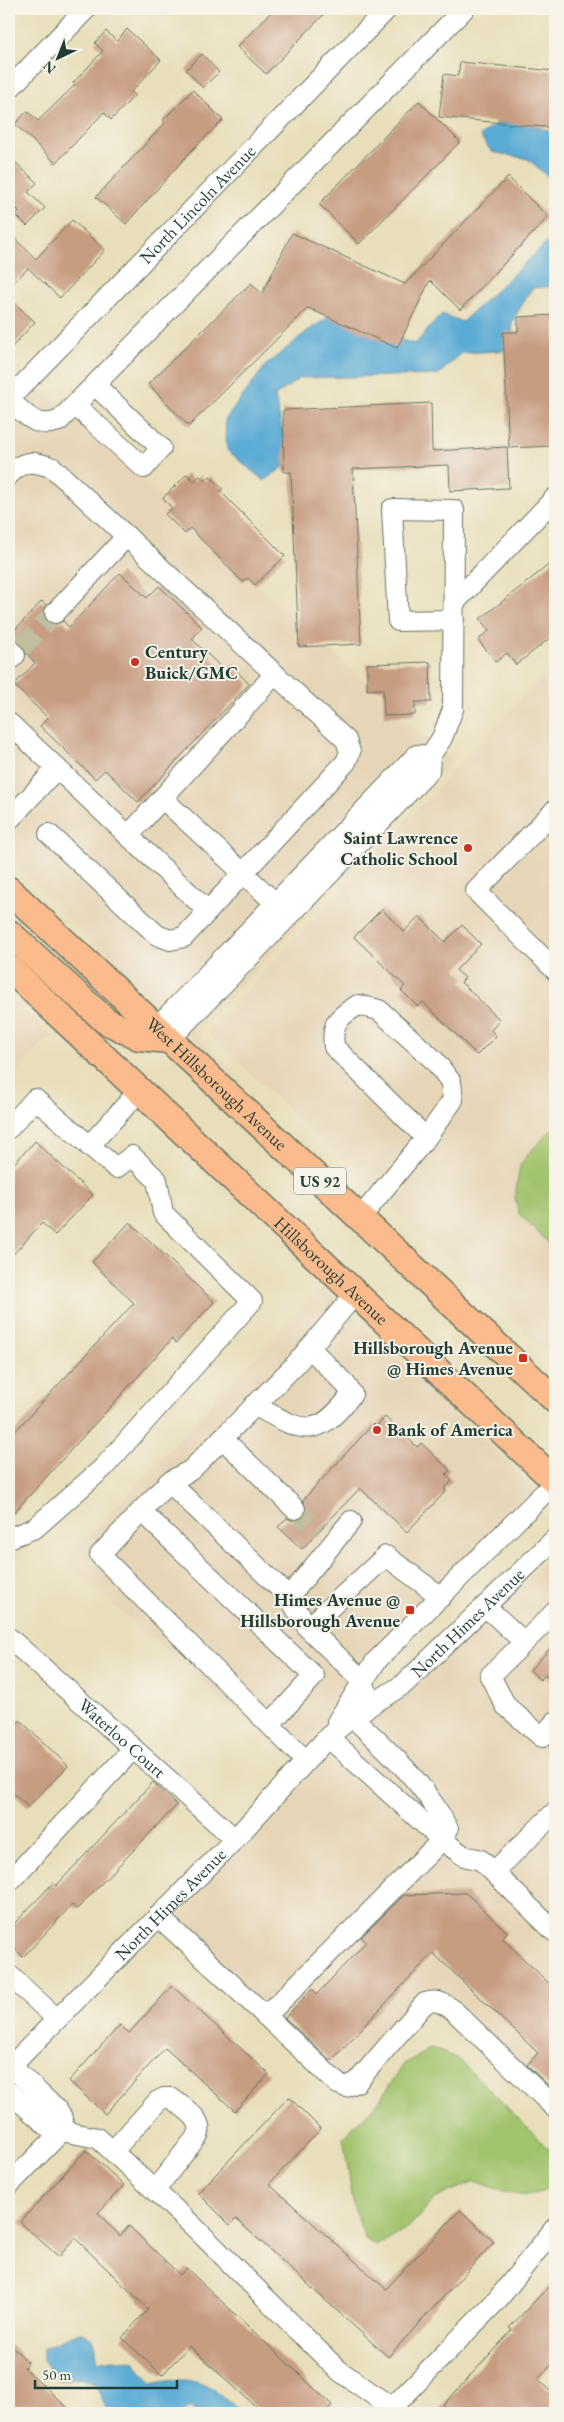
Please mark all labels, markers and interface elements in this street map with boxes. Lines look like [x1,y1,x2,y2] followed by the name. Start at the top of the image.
[32,32,82,82] north arrow
[38,57,59,78] text: N
[134,140,260,268] street label: North Lincoln Avenue
[145,640,238,684] place label: Century Buick/GMC
[129,656,141,668] marker: Century Buick/GMC
[340,826,458,870] place label: Saint Lawrence Catholic School
[462,842,474,854] marker: Saint Lawrence Catholic School
[141,1012,292,1155] street label: West Hillsborough Avenue
[294,1168,346,1194] road number: US 92
[269,1211,393,1330] street label: Hillsborough Avenue
[353,1336,513,1380] place label: Hillsborough Avenue @ Himes Avenue
[517,1352,529,1364] marker: Hillsborough Avenue @ Himes Avenue
[387,1418,513,1441] place label: Bank of America
[371,1424,383,1436] marker: Bank of America
[406,1563,529,1682] street label: North Himes Avenue
[240,1588,400,1632] place label: Himes Avenue @ Hillsborough Avenue
[404,1604,416,1616] marker: Himes Avenue @ Hillsborough Avenue
[74,1693,171,1783] street label: Waterloo Court
[110,1843,231,1965] street label: North Himes Avenue
[35,2357,178,2389] scale bar
[42,2365,71,2384] text: 50 m

